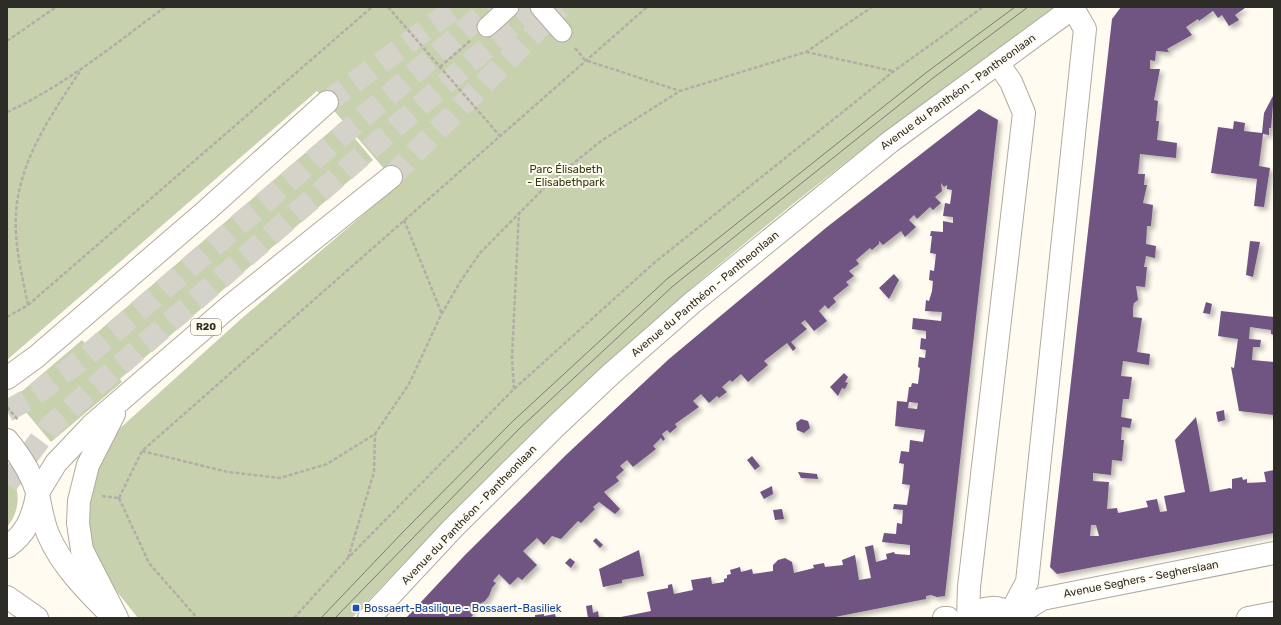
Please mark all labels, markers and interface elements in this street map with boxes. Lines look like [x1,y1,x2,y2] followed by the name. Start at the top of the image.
[878,31,1038,153] street label: Avenue du Panthéon - Pantheonlaan
[527,163,605,189] park label: Parc Élisabeth - Elisabethpark
[629,228,781,360] street label: Avenue du Panthéon - Pantheonlaan
[191,319,221,335] road number: R20
[399,443,539,587] street label: Avenue du Panthéon - Pantheonlaan
[1062,558,1220,600] street label: Avenue Seghers - Segherslaan
[364,602,562,615] place label: Bossaert-Basilique - Bossaert-Basiliek
[351,603,361,613] marker: Bossaert-Basilique - Bossaert-Basiliek

